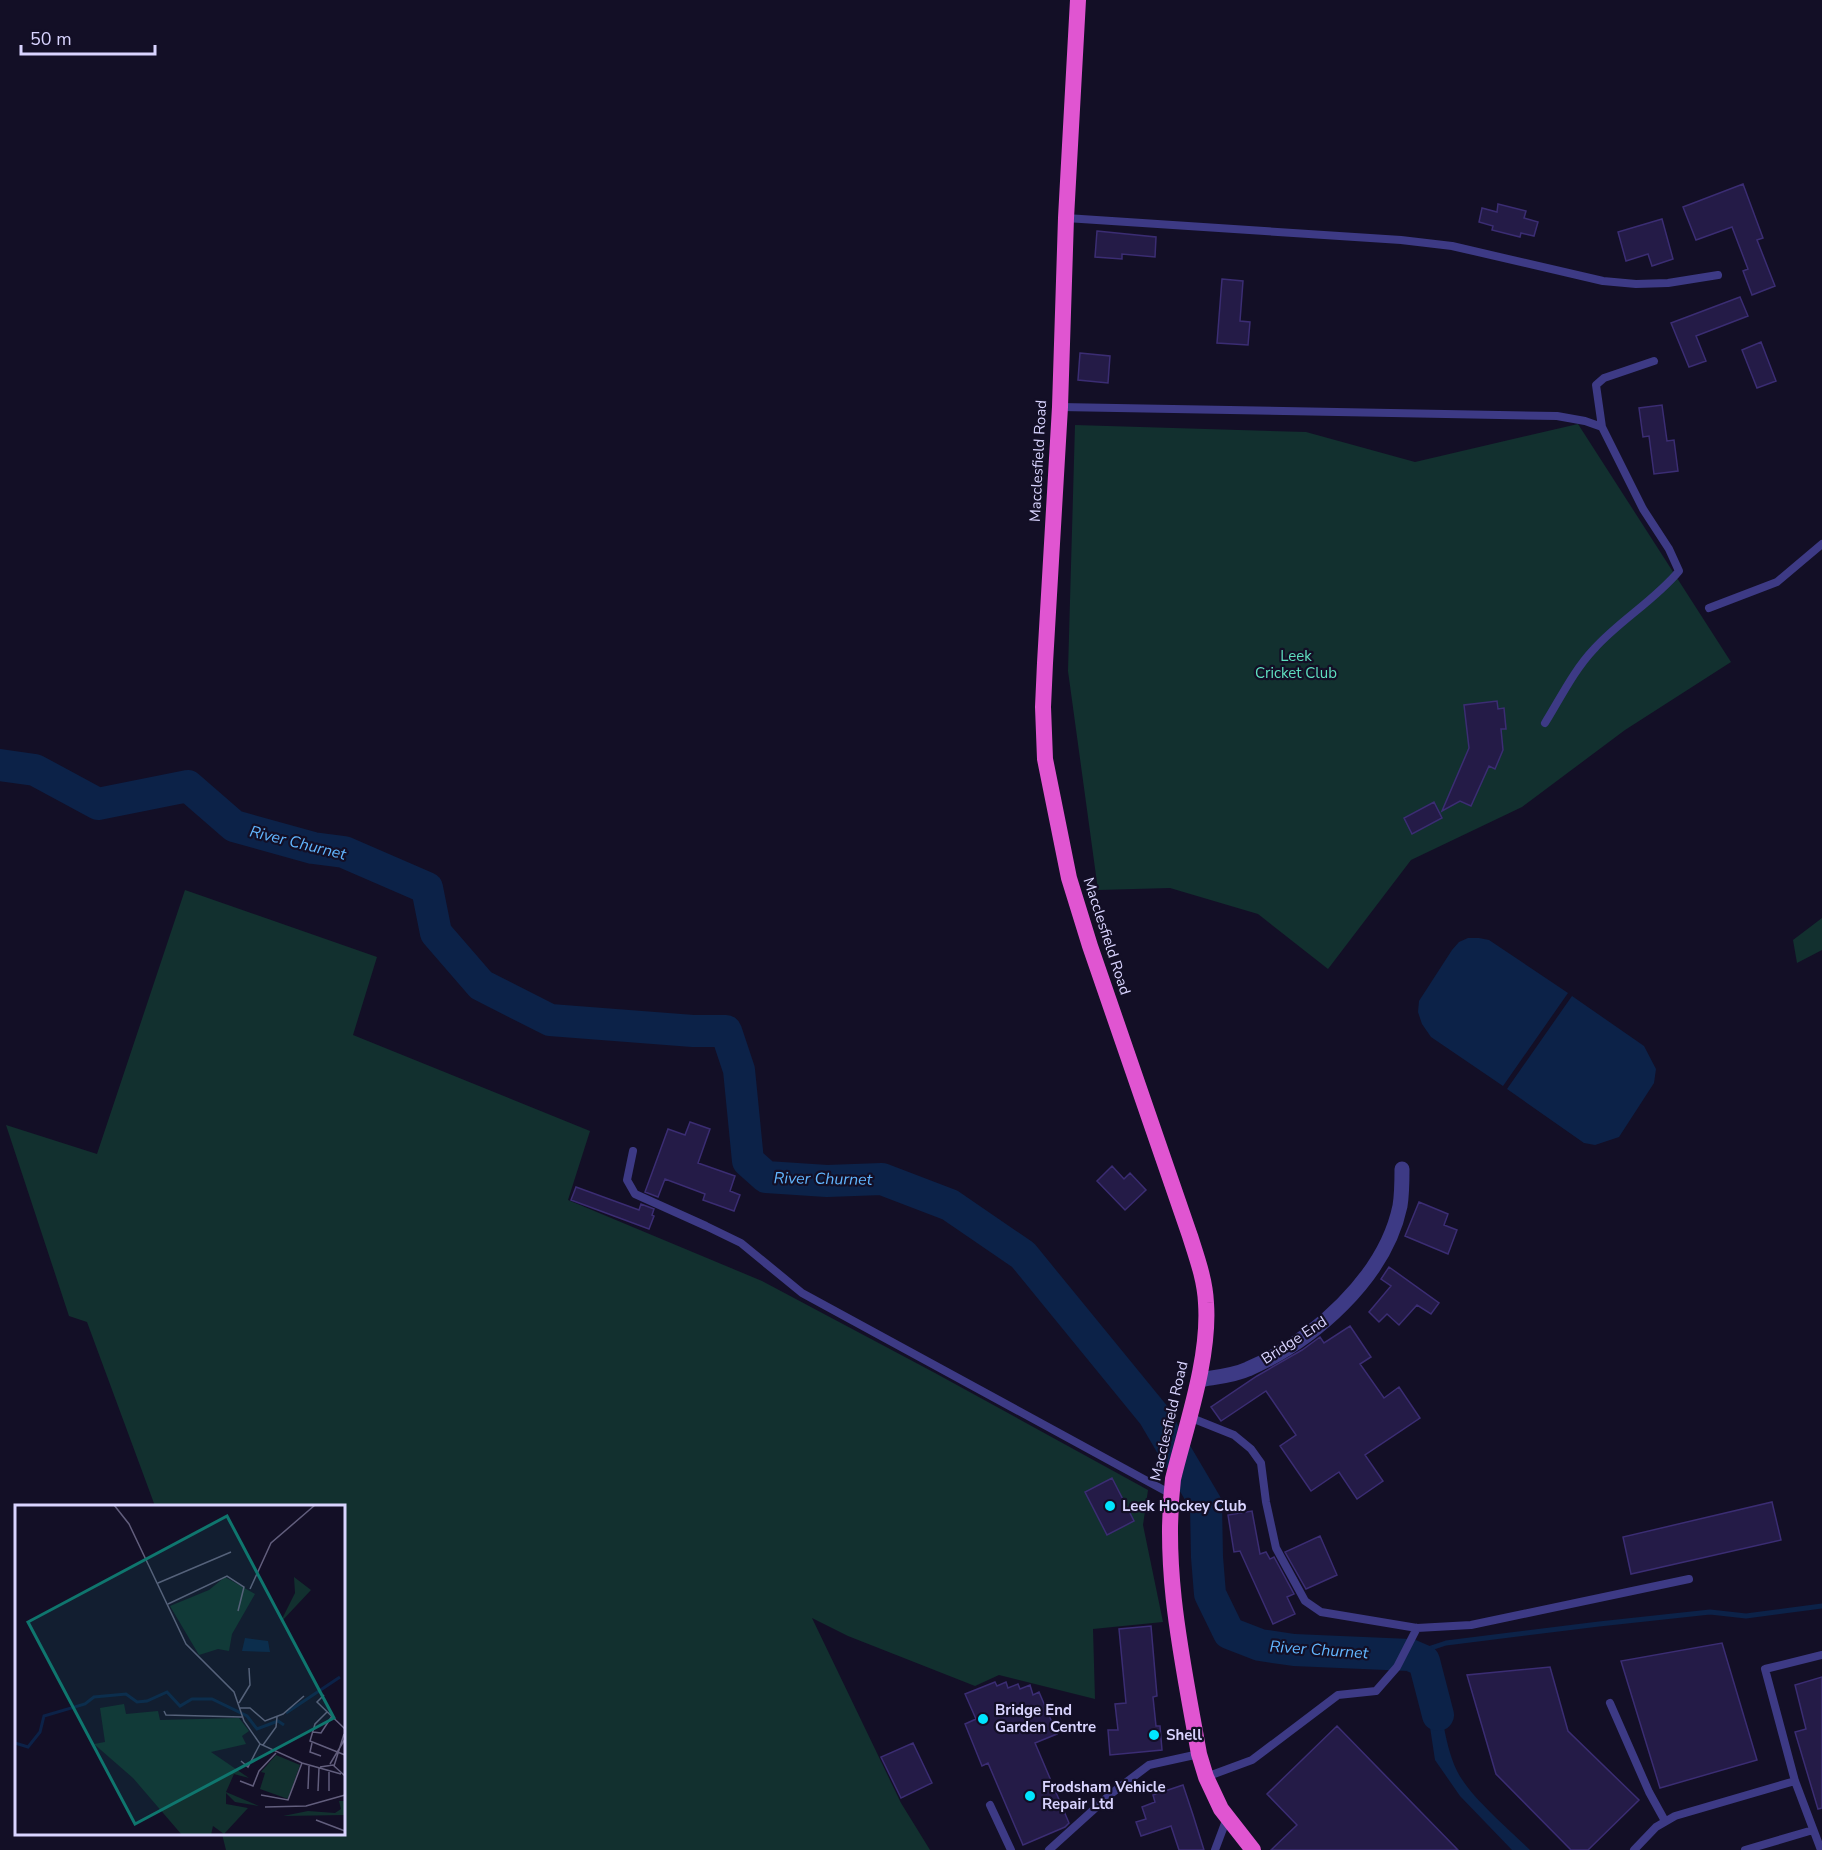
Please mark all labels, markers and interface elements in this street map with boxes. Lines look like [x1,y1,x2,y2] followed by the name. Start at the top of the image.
[21,18,154,56] scale bar
[30,27,72,51] text: 50 m
[1025,399,1051,523] street label: Macclesfield Road
[1255,646,1337,683] park label: Leek Cricket Club
[247,820,349,866] water label: River Churnet
[1079,875,1135,997] street label: Macclesfield Road
[773,1167,873,1191] water label: River Churnet
[1257,1311,1331,1369] street label: Bridge End
[1145,1359,1193,1483] street label: Macclesfield Road
[1122,1496,1247,1516] place label: Leek Hockey Club
[1103,1499,1117,1513] marker: Leek Hockey Club
[15,1505,345,1835] inset map
[1269,1636,1369,1664] water label: River Churnet
[995,1700,1096,1737] place label: Bridge End Garden Centre
[976,1712,990,1726] marker: Bridge End Garden Centre
[1166,1725,1202,1745] place label: Shell
[1147,1728,1161,1742] marker: Shell
[1042,1777,1166,1814] place label: Frodsham Vehicle Repair Ltd
[1023,1789,1037,1803] marker: Frodsham Vehicle Repair Ltd

